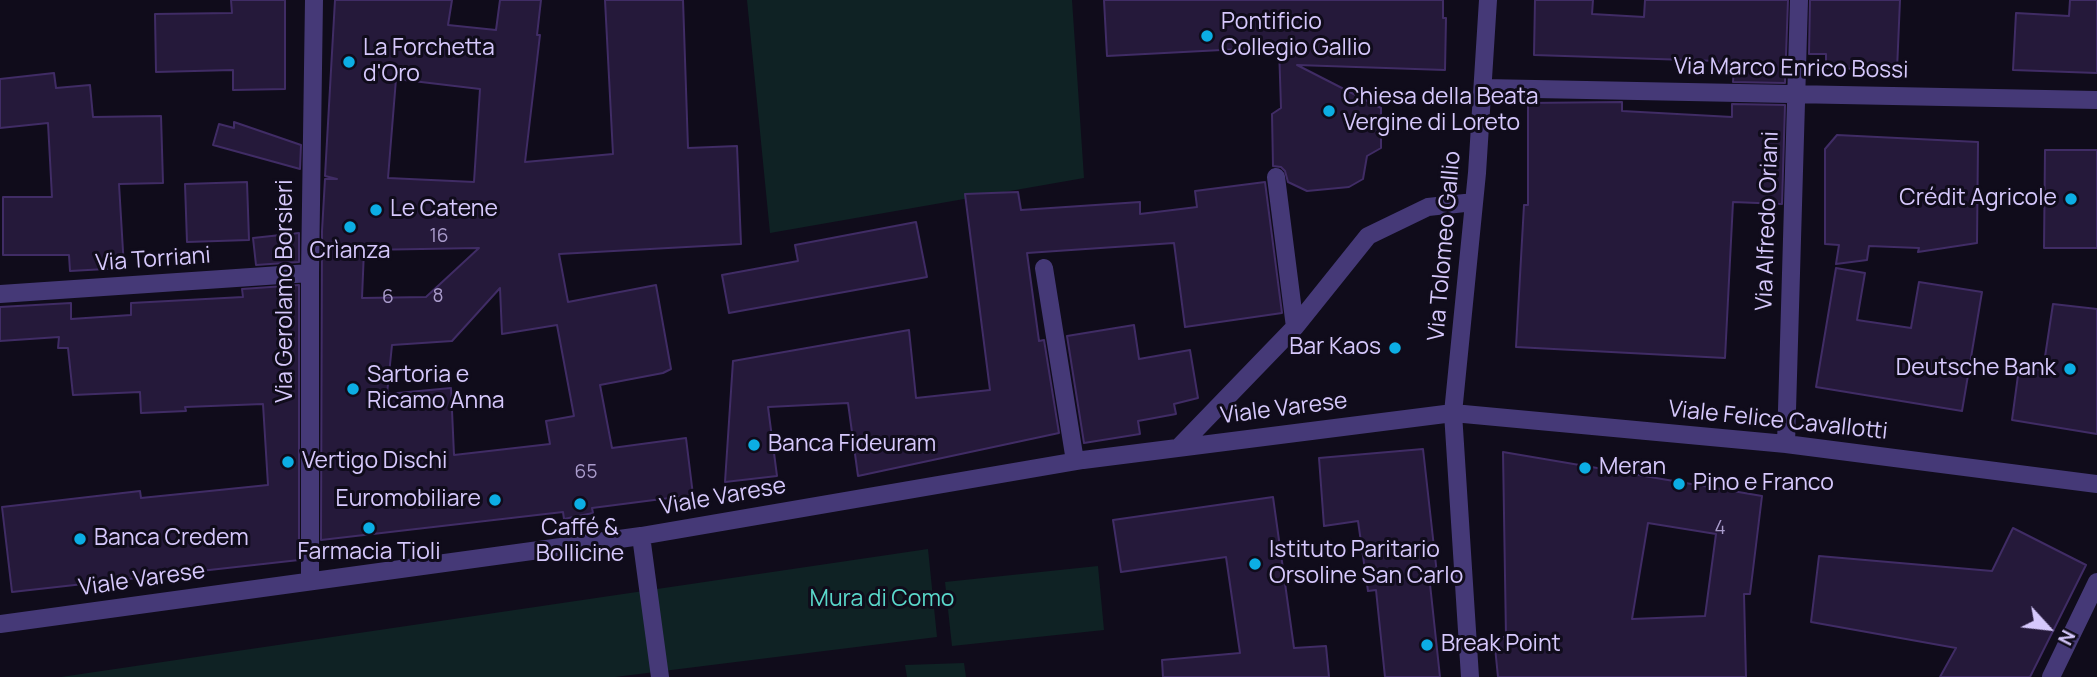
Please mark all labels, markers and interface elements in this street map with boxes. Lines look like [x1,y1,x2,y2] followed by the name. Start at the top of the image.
[1221,9,1371,63] place label: Pontificio Collegio Gallio
[1199,28,1215,44] marker: Pontificio Collegio Gallio
[363,35,495,89] place label: La Forchetta d'Oro
[1673,53,1909,85] street label: Via Marco Enrico Bossi
[341,54,357,70] marker: La Forchetta d'Oro
[1343,84,1539,138] place label: Chiesa della Beata Vergine di Loreto
[1321,103,1337,119] marker: Chiesa della Beata Vergine di Loreto
[1751,131,1785,311] street label: Via Alfredo Oriani
[1423,150,1467,342] street label: Via Tolomeo Gallio
[272,179,300,403] street label: Via Gerolamo Borsieri
[1899,185,2057,213] place label: Crédit Agricole
[2063,191,2079,207] marker: Crédit Agricole
[390,196,498,224] place label: Le Catene
[368,202,384,218] marker: Le Catene
[342,219,358,235] marker: Crìanza
[429,226,449,248] house number: 16
[310,238,390,266] place label: Crìanza
[94,242,212,278] street label: Via Torriani
[432,286,444,308] house number: 8
[382,287,394,309] house number: 6
[1289,334,1381,362] place label: Bar Kaos
[1387,340,1403,356] marker: Bar Kaos
[1896,355,2056,383] place label: Deutsche Bank
[2062,361,2078,377] marker: Deutsche Bank
[367,362,505,416] place label: Sartoria e Ricamo Anna
[345,381,361,397] marker: Sartoria e Ricamo Anna
[1219,388,1349,430] street label: Viale Varese
[1667,396,1889,446] street label: Viale Felice Cavallotti
[768,431,936,459] place label: Banca Fideuram
[746,437,762,453] marker: Banca Fideuram
[302,448,447,476] place label: Vertigo Dischi
[280,454,296,470] marker: Vertigo Dischi
[1599,454,1666,482] place label: Meran
[1577,460,1593,476] marker: Meran
[575,462,597,484] house number: 65
[1693,470,1834,498] place label: Pino e Franco
[658,472,788,522] street label: Viale Varese
[1671,476,1687,492] marker: Pino e Franco
[336,486,481,514] place label: Euromobiliare
[487,492,503,508] marker: Euromobiliare
[572,496,588,512] marker: Caffé & Bollicine
[536,515,624,569] place label: Caffé & Bollicine
[1714,518,1726,540] house number: 4
[361,520,377,536] marker: Farmacia Tioli
[94,525,249,553] place label: Banca Credem
[72,531,88,547] marker: Banca Credem
[1269,537,1463,591] place label: Istituto Paritario Orsoline San Carlo
[297,539,441,567] place label: Farmacia Tioli
[1247,556,1263,572] marker: Istituto Paritario Orsoline San Carlo
[77,557,207,603] street label: Viale Varese
[810,586,954,614] park label: Mura di Como
[2013,593,2083,663] north arrow
[2052,626,2081,650] text: N
[1441,631,1561,659] place label: Break Point
[1419,637,1435,653] marker: Break Point

